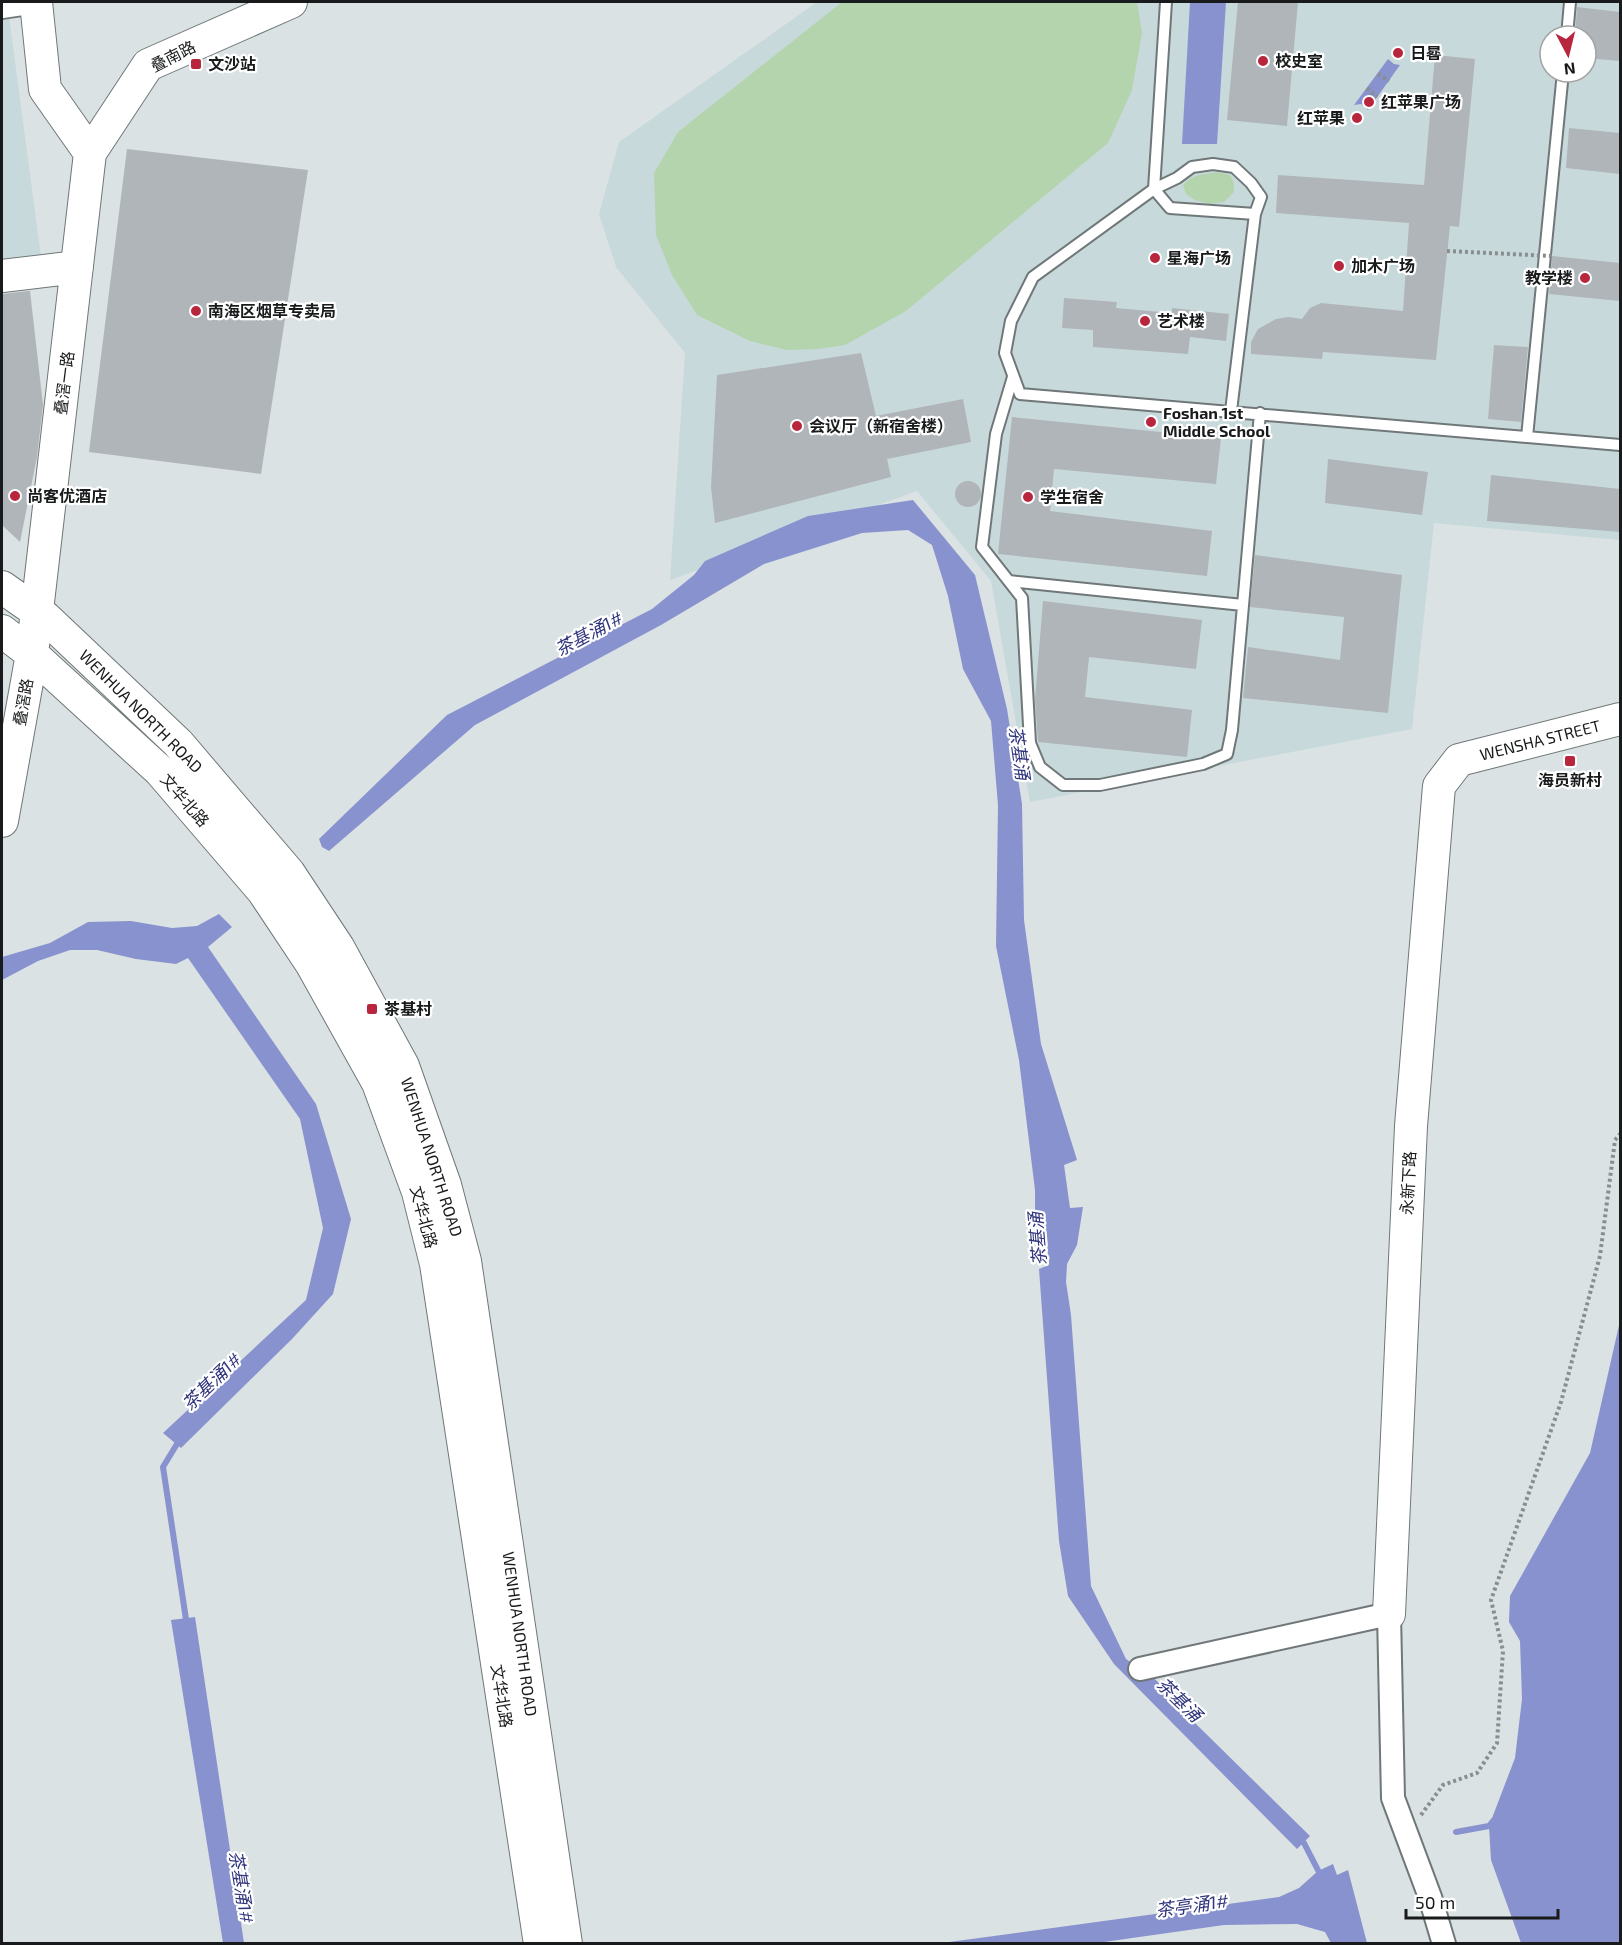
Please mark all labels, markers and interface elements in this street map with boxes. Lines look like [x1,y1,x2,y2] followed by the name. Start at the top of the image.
[1538,24,1598,84] north arrow
[147,36,198,75] street label: 叠南路
[1410,43,1442,62] place label: 日晷
[1391,46,1405,60] marker: 日晷
[1275,51,1323,70] place label: 校史室
[208,54,256,73] place label: 文沙站
[1256,54,1270,68] marker: 校史室
[189,57,203,71] marker: 文沙站
[1563,59,1577,80] text: N
[1381,92,1461,111] place label: 红苹果广场
[1362,95,1376,109] marker: 红苹果广场
[1297,108,1345,127] place label: 红苹果
[1350,111,1364,125] marker: 红苹果
[1167,248,1231,267] place label: 星海广场
[1148,251,1162,265] marker: 星海广场
[1351,256,1415,275] place label: 加木广场
[1332,259,1346,273] marker: 加木广场
[1525,268,1573,287] place label: 教学楼
[1578,271,1592,285] marker: 教学楼
[208,301,336,320] place label: 南海区烟草专卖局
[189,304,203,318] marker: 南海区烟草专卖局
[1157,311,1205,330] place label: 艺术楼
[1138,314,1152,328] marker: 艺术楼
[50,350,77,416] street label: 叠滘一路
[1163,403,1271,440] place label: Foshan 1st Middle School
[1144,415,1158,429] marker: Foshan 1st Middle School
[809,416,953,435] place label: 会议厅（新宿舍楼）
[790,419,804,433] marker: 会议厅（新宿舍楼）
[27,486,107,505] place label: 尚客优酒店
[1040,487,1104,506] place label: 学生宿舍
[8,489,22,503] marker: 尚客优酒店
[1021,490,1035,504] marker: 学生宿舍
[551,606,627,660] water label: 茶基涌1#
[76,645,207,776] street label: WENHUA NORTH ROAD
[9,677,36,727] street label: 叠滘路
[1478,715,1602,764] street label: WENSHA STREET
[1005,725,1035,783] water label: 茶基涌
[1563,754,1577,768] marker: 海员新村
[157,769,214,830] street label: 文华北路
[1538,770,1602,789] place label: 海员新村
[384,999,432,1018] place label: 茶基村
[365,1002,379,1016] marker: 茶基村
[398,1075,467,1239] street label: WENHUA NORTH ROAD
[1396,1151,1419,1215] street label: 永新下路
[407,1183,442,1250] street label: 文华北路
[1024,1209,1050,1267] water label: 茶基涌
[177,1347,246,1415] water label: 茶基涌1#
[500,1550,541,1718] street label: WENHUA NORTH ROAD
[488,1663,517,1729] street label: 文华北路
[1153,1673,1208,1727] water label: 茶基涌
[225,1849,259,1926] water label: 茶基涌1#
[1406,1882,1558,1920] scale bar
[1154,1889,1230,1921] water label: 茶亭涌1#
[1415,1891,1455,1913] text: 50 m

